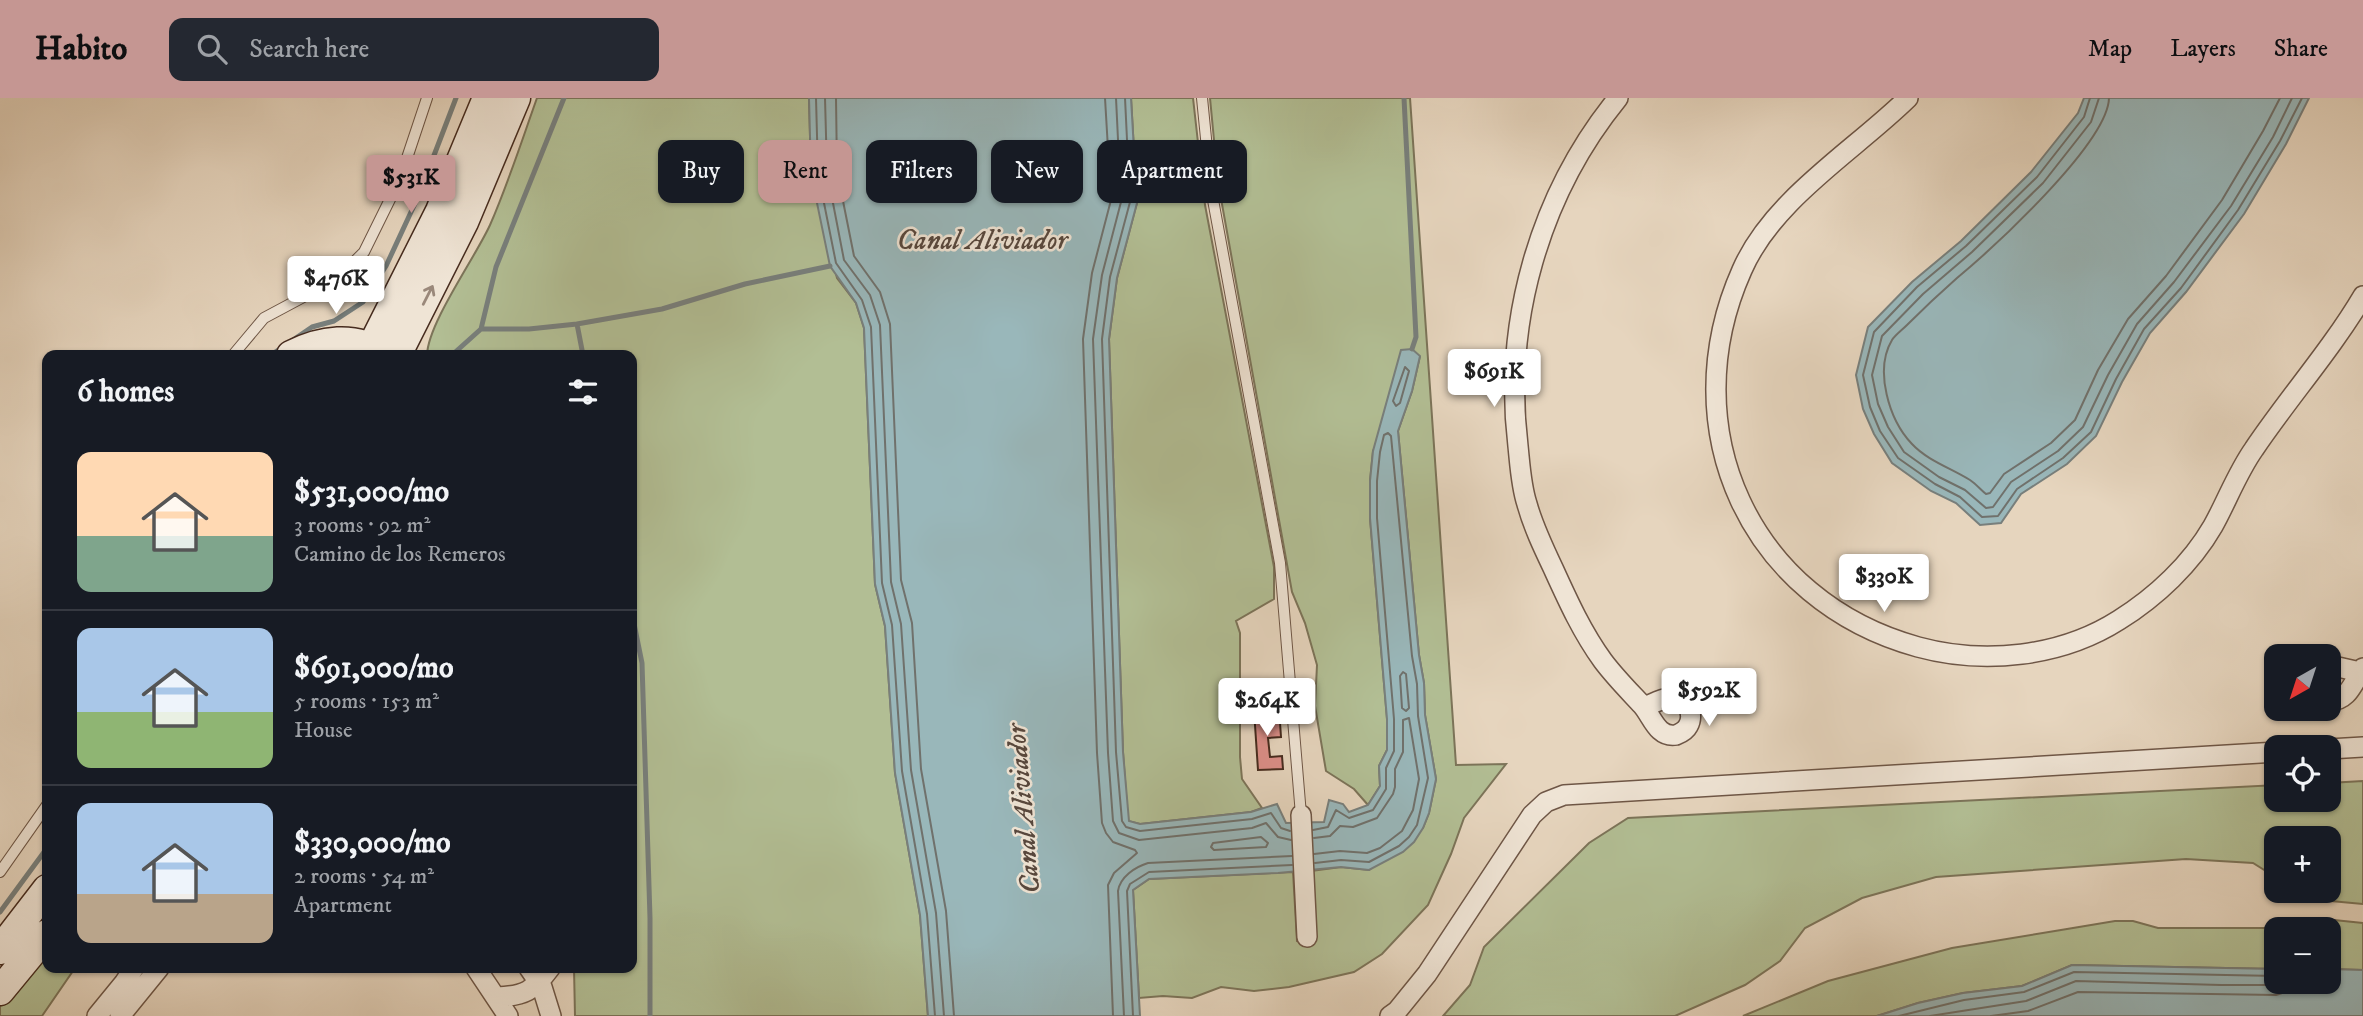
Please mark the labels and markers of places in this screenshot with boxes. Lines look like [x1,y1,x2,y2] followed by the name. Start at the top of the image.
[362,156,460,215] pin: $531K
[287,256,385,316] pin: $476K
[1445,350,1543,409] pin: $691K
[1835,554,1933,614] pin: $330K
[1660,668,1758,728] pin: $592K
[1218,678,1316,738] pin: $264K

